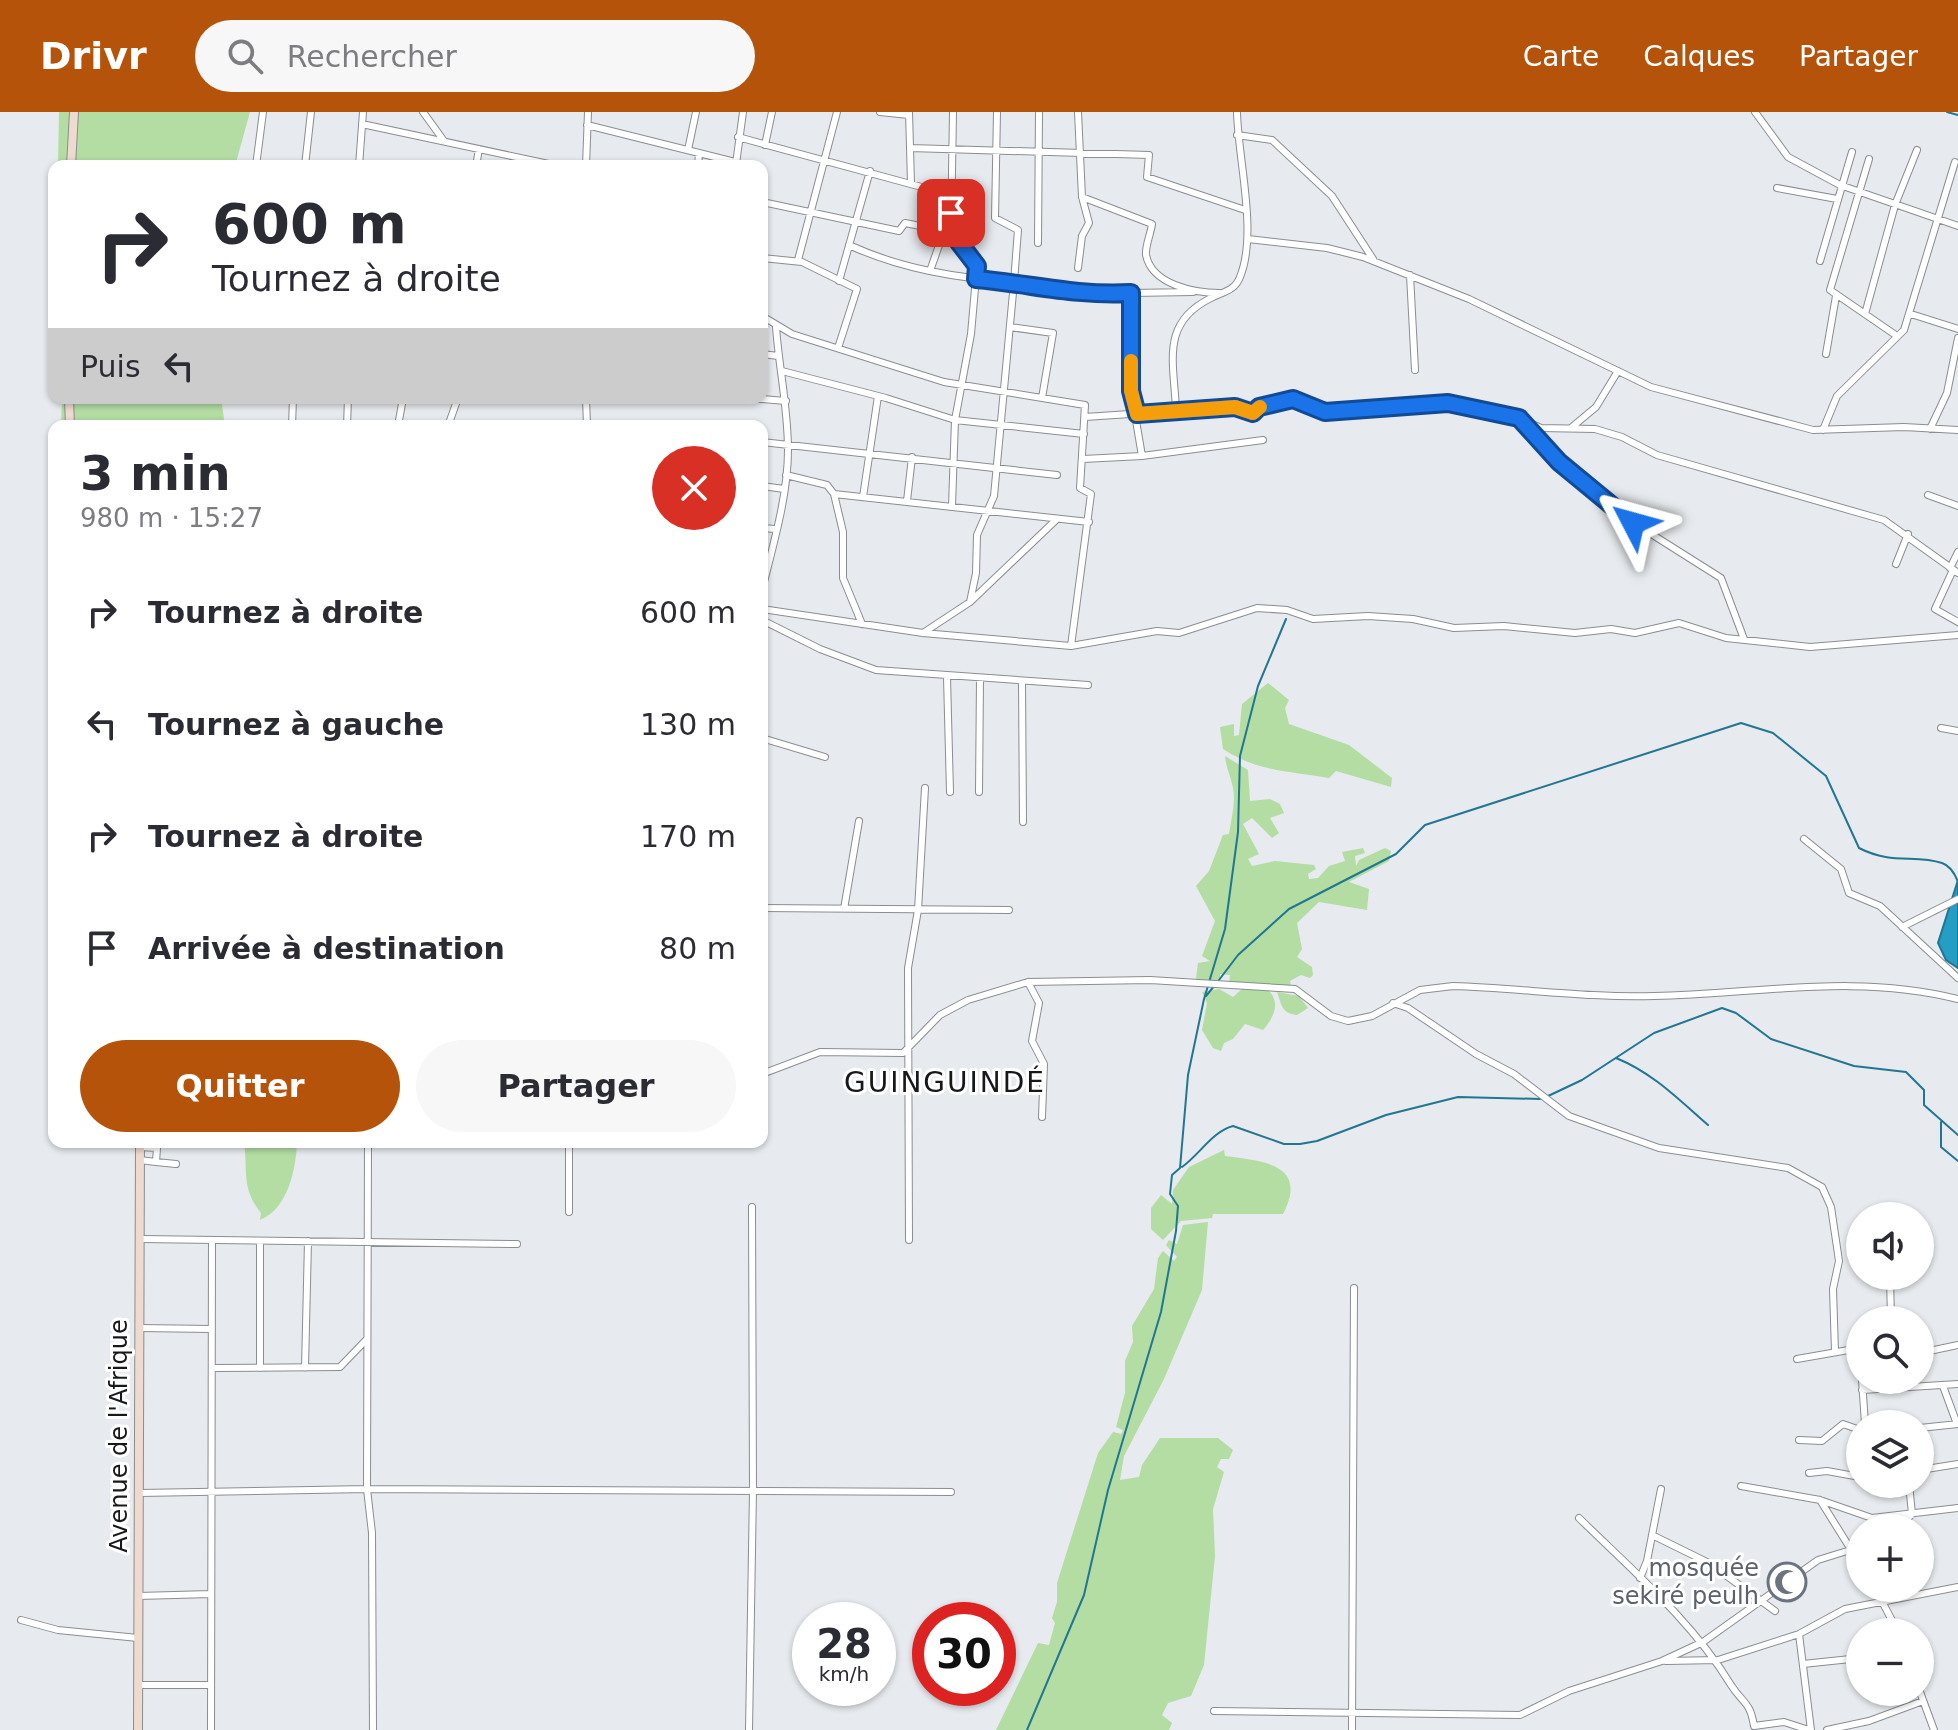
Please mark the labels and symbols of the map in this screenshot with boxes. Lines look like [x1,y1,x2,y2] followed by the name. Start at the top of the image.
[917,179,985,247] pin
[1591,481,1675,565] position arrow
[844,1065,1046,1099] district label: GUINGUINDÉ
[105,1319,133,1553] street label: Avenue de l'Afrique
[1612,1554,1759,1610] place label: mosquée sekiré peulh
[1766,1561,1808,1603] mosque icon: mosquée sekiré peulh
[912,1602,1016,1706] speed limit sign: 30

